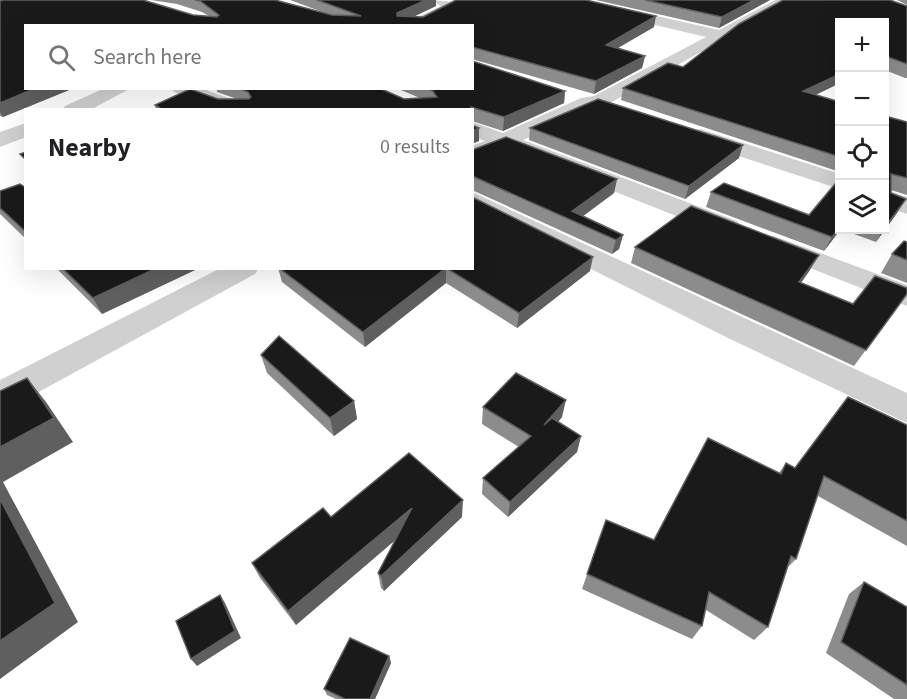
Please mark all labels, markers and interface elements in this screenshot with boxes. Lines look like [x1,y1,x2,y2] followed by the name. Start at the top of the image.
[835,18,889,234] map controls
[835,18,889,72] button: +
[24,24,474,90] search box
[45,41,78,74] icon: search
[93,41,201,73] text: Search here
[835,72,889,126] button: −
[835,126,889,180] button: locate
[48,129,131,166] text: Nearby
[380,133,450,161] text: 0 results
[835,180,889,234] button: layers

